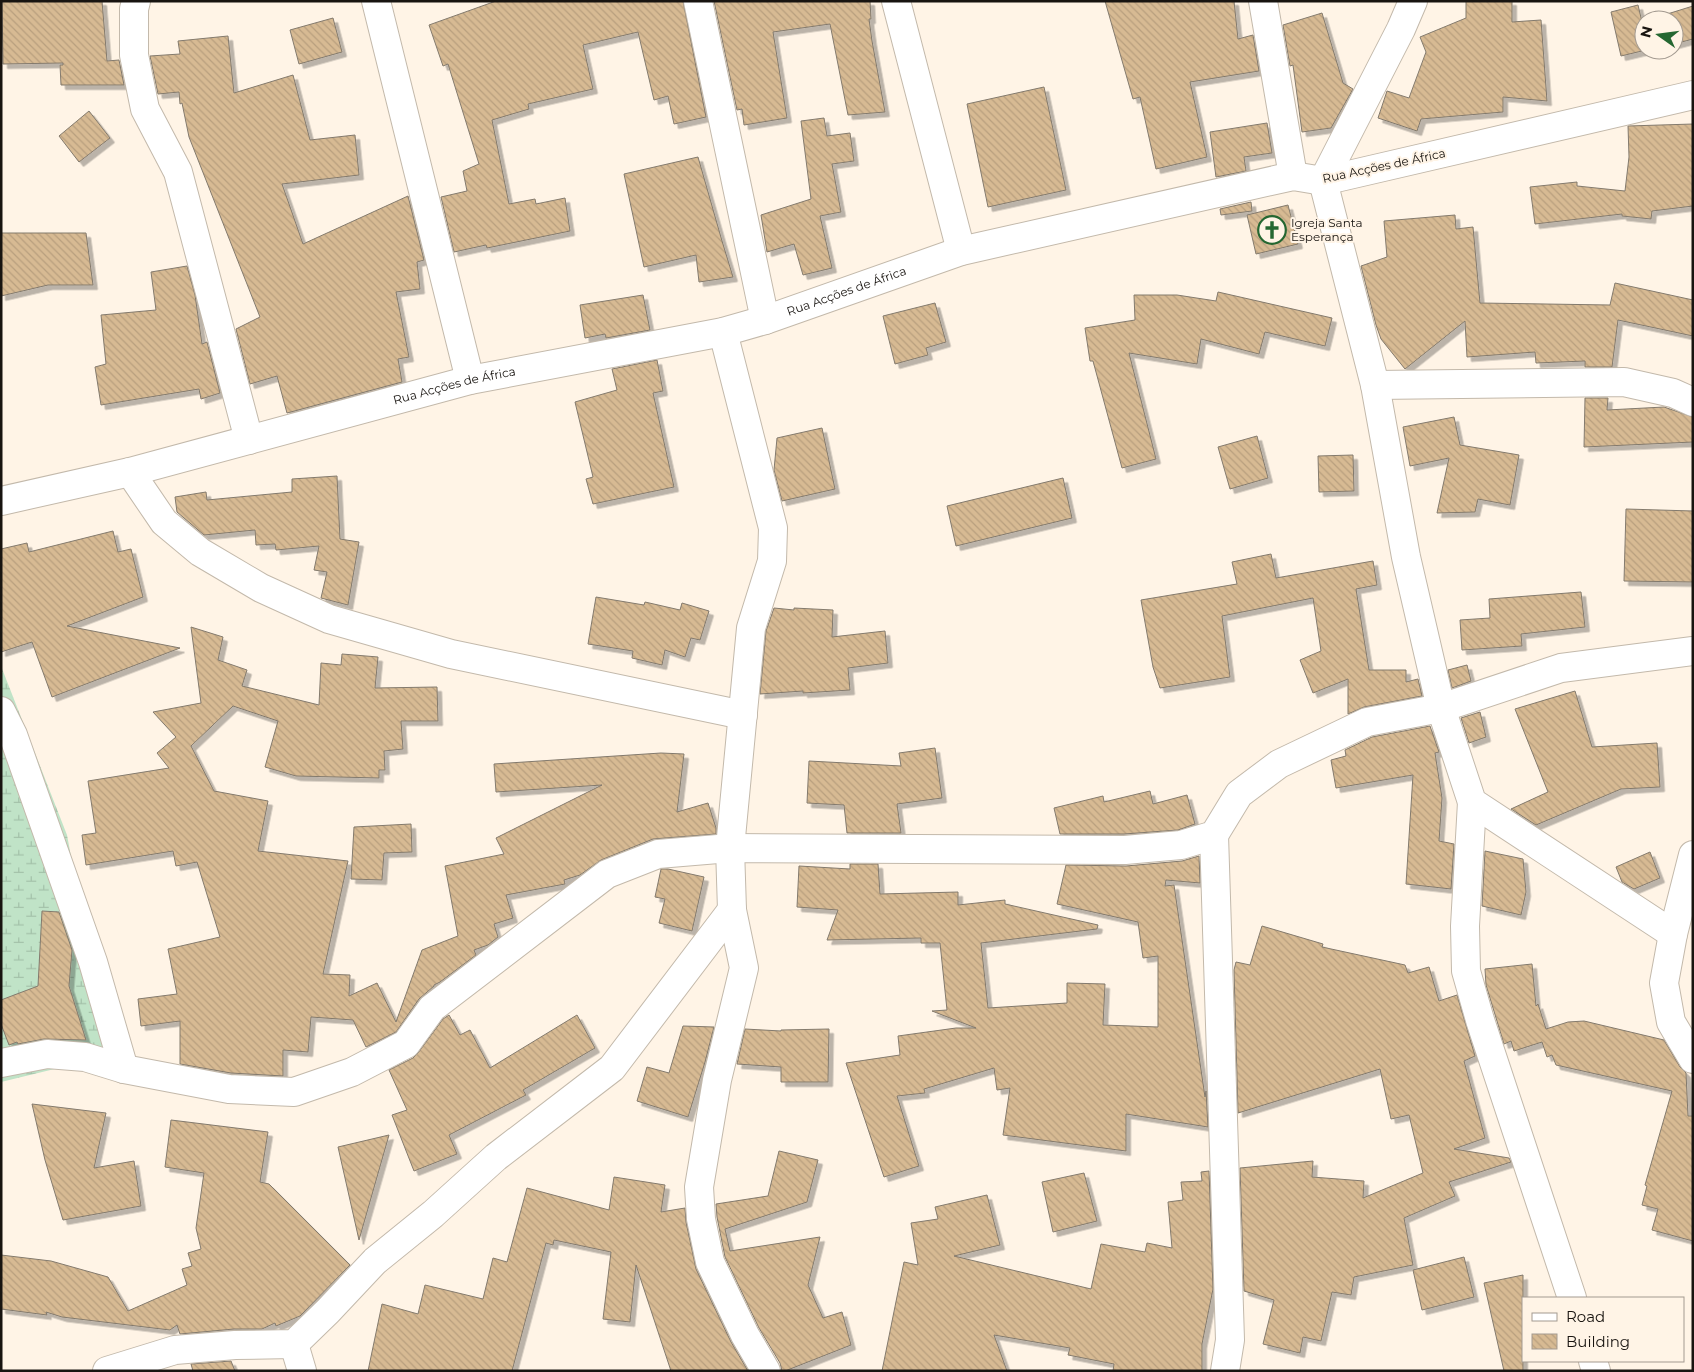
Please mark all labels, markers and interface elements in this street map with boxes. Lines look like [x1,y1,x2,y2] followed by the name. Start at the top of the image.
[1634,10,1684,60] north arrow
[1636,24,1656,40] text: N
[1321,145,1447,186] street label: Rua Acções de África
[1257,215,1287,245] church icon: Igreja Santa Esperança
[1291,215,1362,244] place label: Igreja Santa Esperança
[785,263,908,319] street label: Rua Acções de África
[391,363,517,407] street label: Rua Acções de África
[1522,1297,1684,1362] legend
[1566,1307,1605,1326] text: Road
[1566,1332,1630,1351] text: Building

